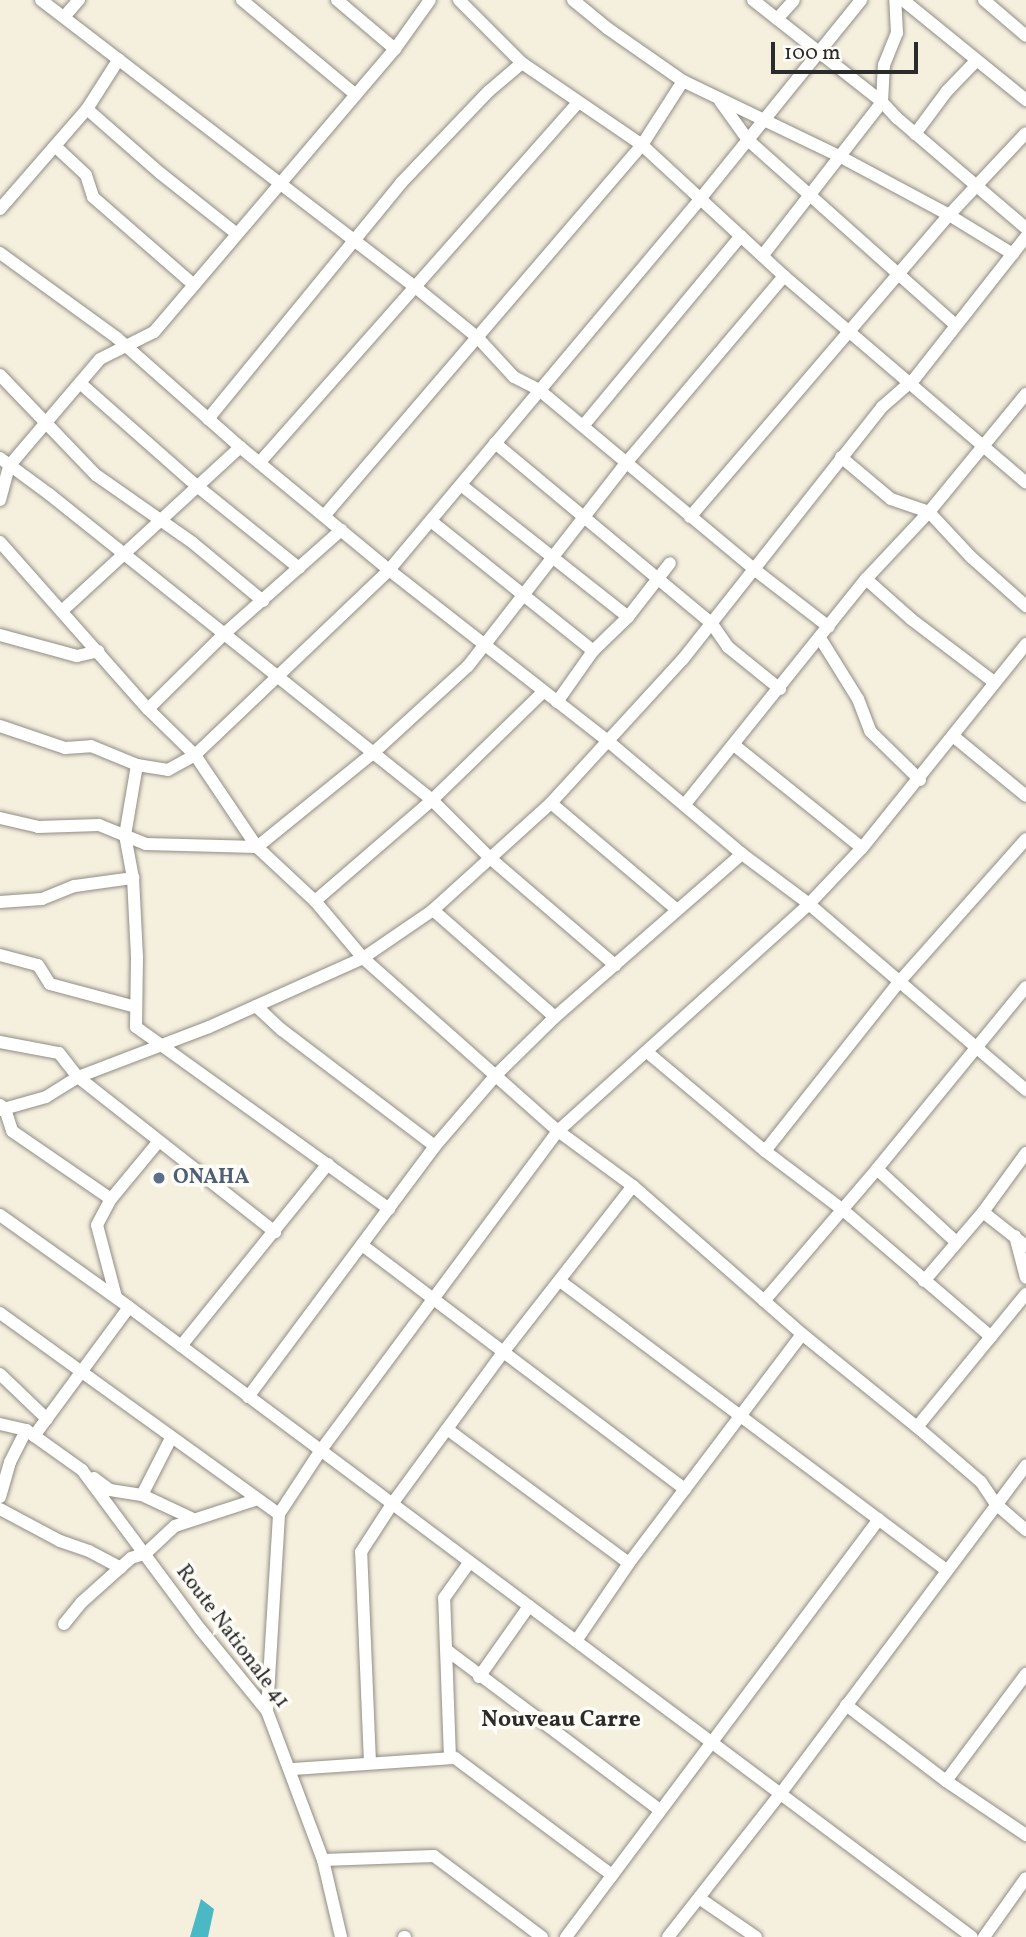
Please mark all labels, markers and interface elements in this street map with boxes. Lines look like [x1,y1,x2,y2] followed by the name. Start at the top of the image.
[774,28,921,72] scale bar
[784,39,841,68] text: 100 m
[173,1165,249,1191] place label: ONAHA
[151,1170,167,1186] marker: ONAHA
[170,1560,294,1714] street label: Route Nationale 41
[481,1706,641,1734] district label: Nouveau Carre

